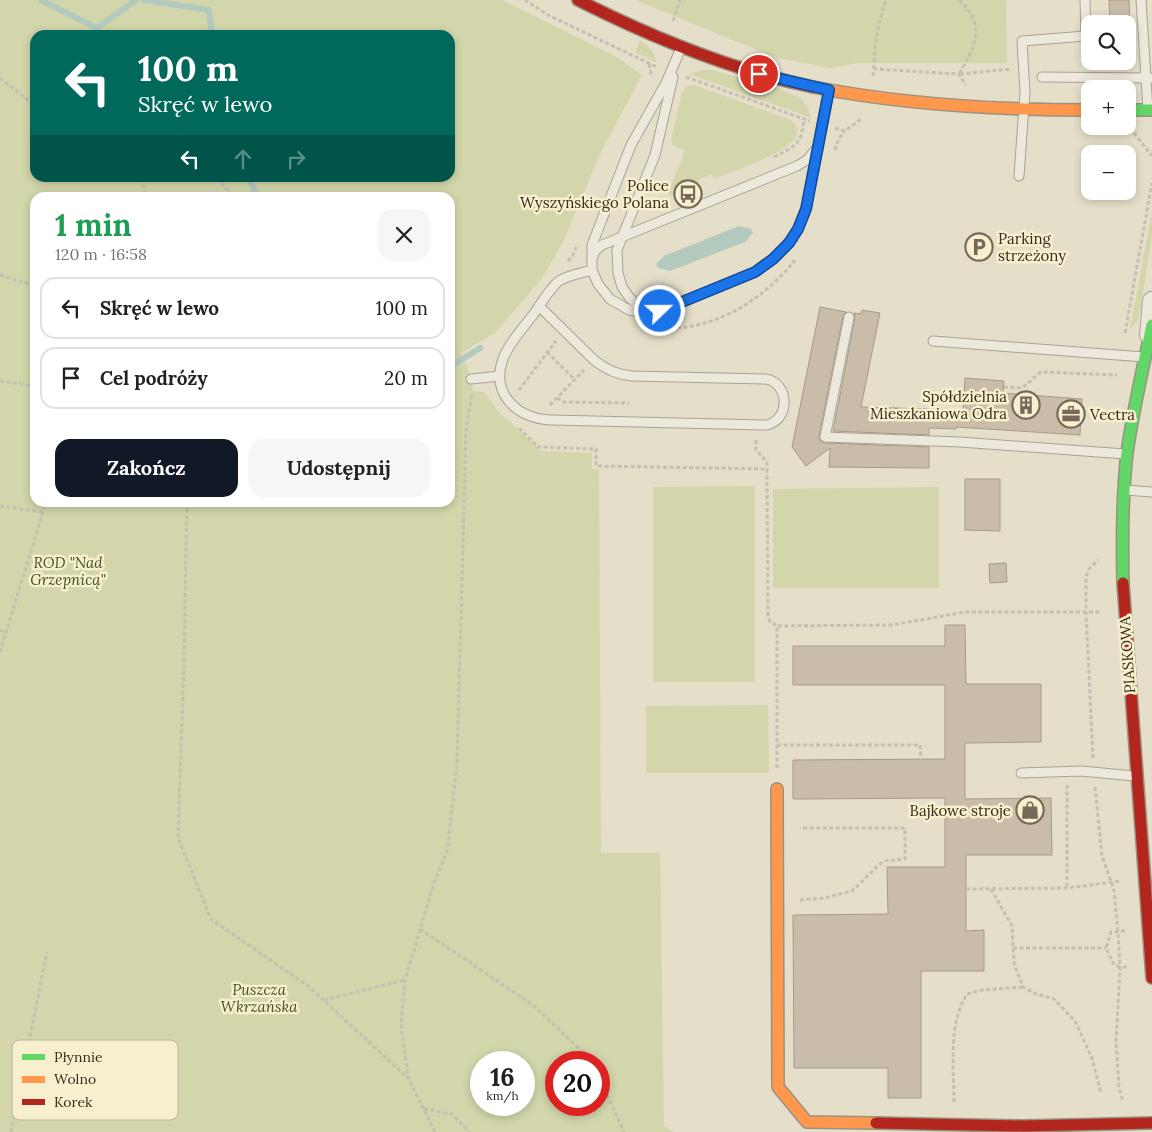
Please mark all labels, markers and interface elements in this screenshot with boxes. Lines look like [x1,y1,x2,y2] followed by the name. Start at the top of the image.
[1081,15,1136,200] map controls
[1081,15,1136,70] button: search
[138,46,238,91] text: 100 m
[55,50,120,115] icon: left
[738,53,780,95] pin
[745,60,773,88] icon: arrive
[1081,80,1136,135] button: +
[138,90,272,118] text: Skręć w lewo
[176,145,204,173] icon: left
[229,145,257,173] icon: ahead
[282,145,310,173] icon: right
[1081,145,1136,200] button: −
[520,176,669,212] place label: Police Wyszyńskiego Polana
[673,179,703,209] bus stop icon: Police Wyszyńskiego Polana
[55,206,132,244] text: 1 min
[378,209,430,261] button: close
[998,229,1066,265] place label: Parking strzeżony
[964,232,994,262] parking icon: Parking strzeżony
[55,244,147,264] text: 120 m · 16:58
[633,284,685,336] position arrow
[57,294,85,322] icon: left
[100,296,219,320] text: Skręć w lewo
[376,296,428,320] text: 100 m
[57,364,85,392] icon: arrive
[100,366,208,390] text: Cel podróży
[384,366,428,390] text: 20 m
[870,387,1007,423] place label: Spółdzielnia Mieszkaniowa Odra
[1011,390,1041,420] building icon: Spółdzielnia Mieszkaniowa Odra
[1056,399,1086,429] office icon: Vectra
[1089,405,1135,424] place label: Vectra
[55,439,238,497] button: Zakończ
[248,439,430,497] button: Udostępnij
[30,553,106,589] park label: ROD "Nad Grzepnicą"
[1115,615,1139,694] street label: PIASKOWA
[1015,795,1045,825] shop icon: Bajkowe stroje
[910,801,1011,820] place label: Bajkowe stroje
[221,980,298,1016] park label: Puszcza Wkrzańska
[12,1040,178,1120] legend
[54,1048,103,1066] text: Płynnie
[545,1051,610,1116] speed limit sign: 20
[490,1061,515,1093] text: 16
[54,1070,96,1088] text: Wolno
[486,1088,519,1103] text: km/h
[54,1093,93,1111] text: Korek

